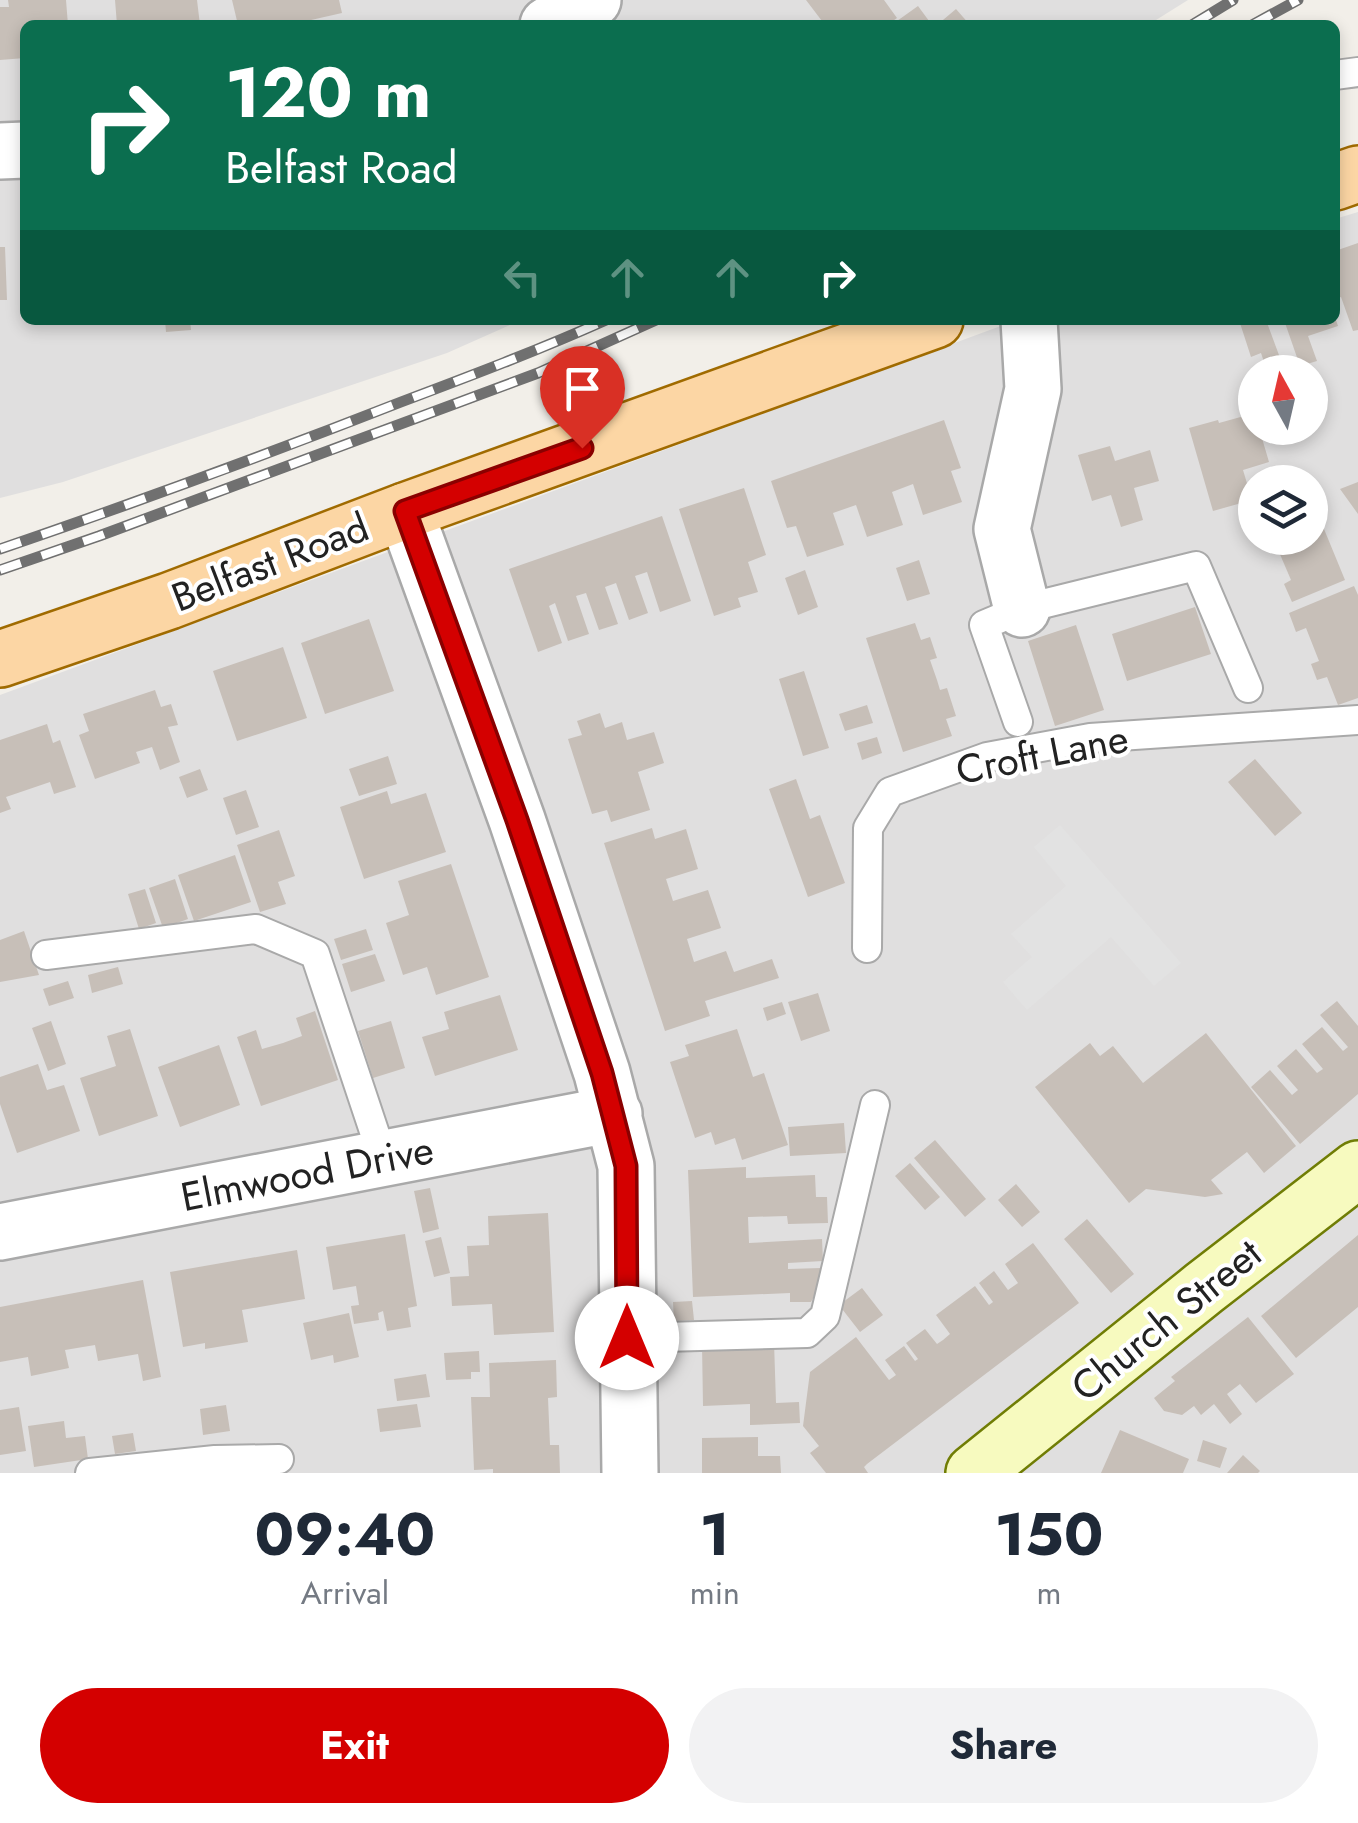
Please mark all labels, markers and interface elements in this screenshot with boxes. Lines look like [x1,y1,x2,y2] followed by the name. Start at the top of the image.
[225,42,431,143] text: 120 m
[60,60,190,190] icon: right
[225,135,458,200] text: Belfast Road
[495,250,550,305] icon: left
[600,250,655,305] icon: ahead
[705,250,760,305] icon: ahead
[810,250,865,305] icon: right
[540,346,625,449] pin
[1238,355,1328,445] north arrow
[1238,355,1328,555] map controls
[555,361,610,416] icon: arrive
[1238,465,1328,555] button: layers
[163,498,377,626] street label: Belfast Road
[951,709,1133,799] street label: Croft Lane
[176,1120,438,1226] street label: Elmwood Drive
[1058,1225,1274,1415] street label: Church Street
[575,1286,679,1390] position arrow
[255,1491,435,1578] text: 09:40
[700,1491,730,1578] text: 1
[994,1491,1103,1578] text: 150
[301,1570,389,1616] text: Arrival
[690,1570,740,1616] text: min
[1036,1570,1061,1616] text: m
[40,1688,669,1803] button: Exit
[689,1688,1318,1803] button: Share

